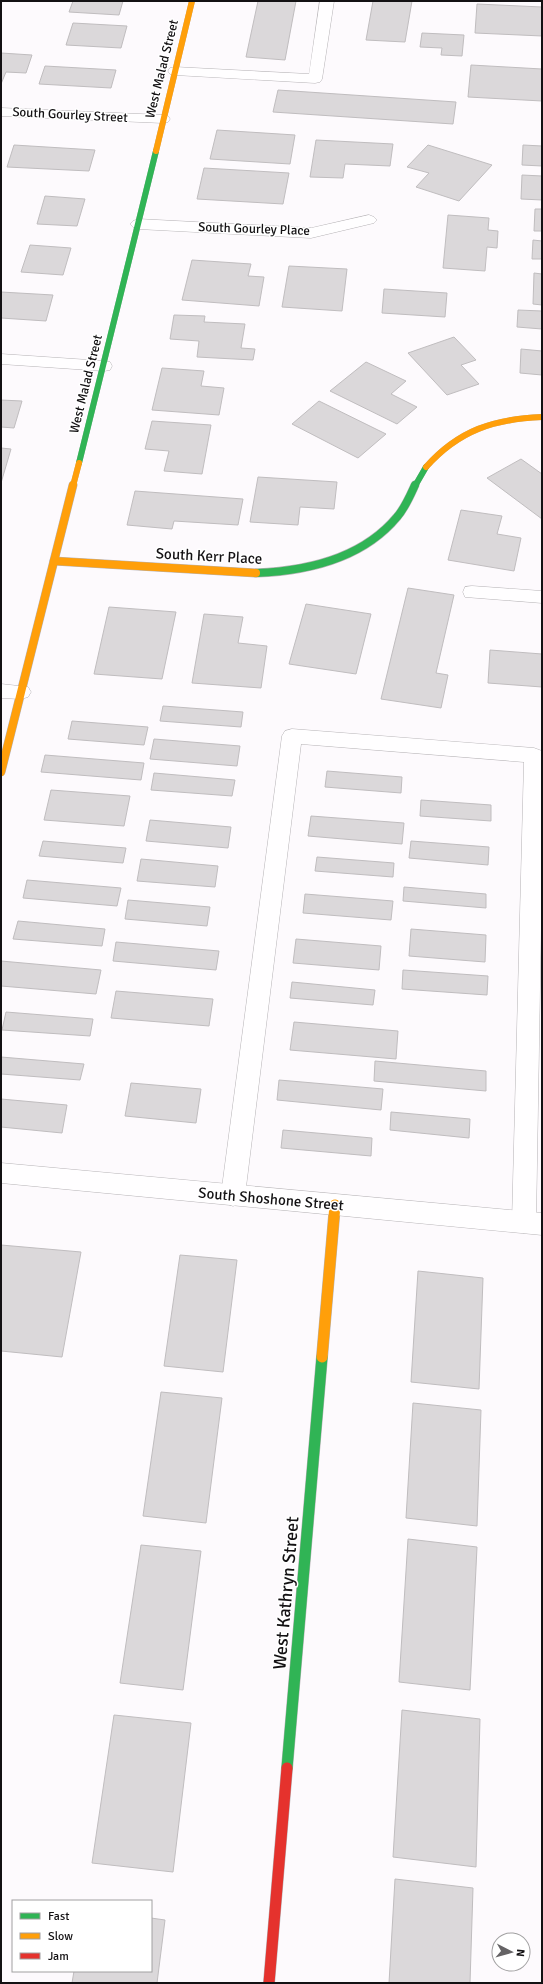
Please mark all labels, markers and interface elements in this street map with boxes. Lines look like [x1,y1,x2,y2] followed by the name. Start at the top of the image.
[142,18,182,120] street label: West Malad Street
[12,104,129,126] street label: South Gourley Street
[198,219,310,239] street label: South Gourley Place
[66,333,106,435] street label: West Malad Street
[155,544,263,568] street label: South Kerr Place
[198,1184,344,1214] street label: South Shoshone Street
[268,1515,304,1671] street label: West Kathryn Street
[12,1900,152,1972] legend
[48,1909,69,1924] text: Fast
[48,1929,73,1944] text: Slow
[491,1932,531,1972] north arrow
[48,1949,69,1964] text: Jam
[514,1949,527,1957] text: N

